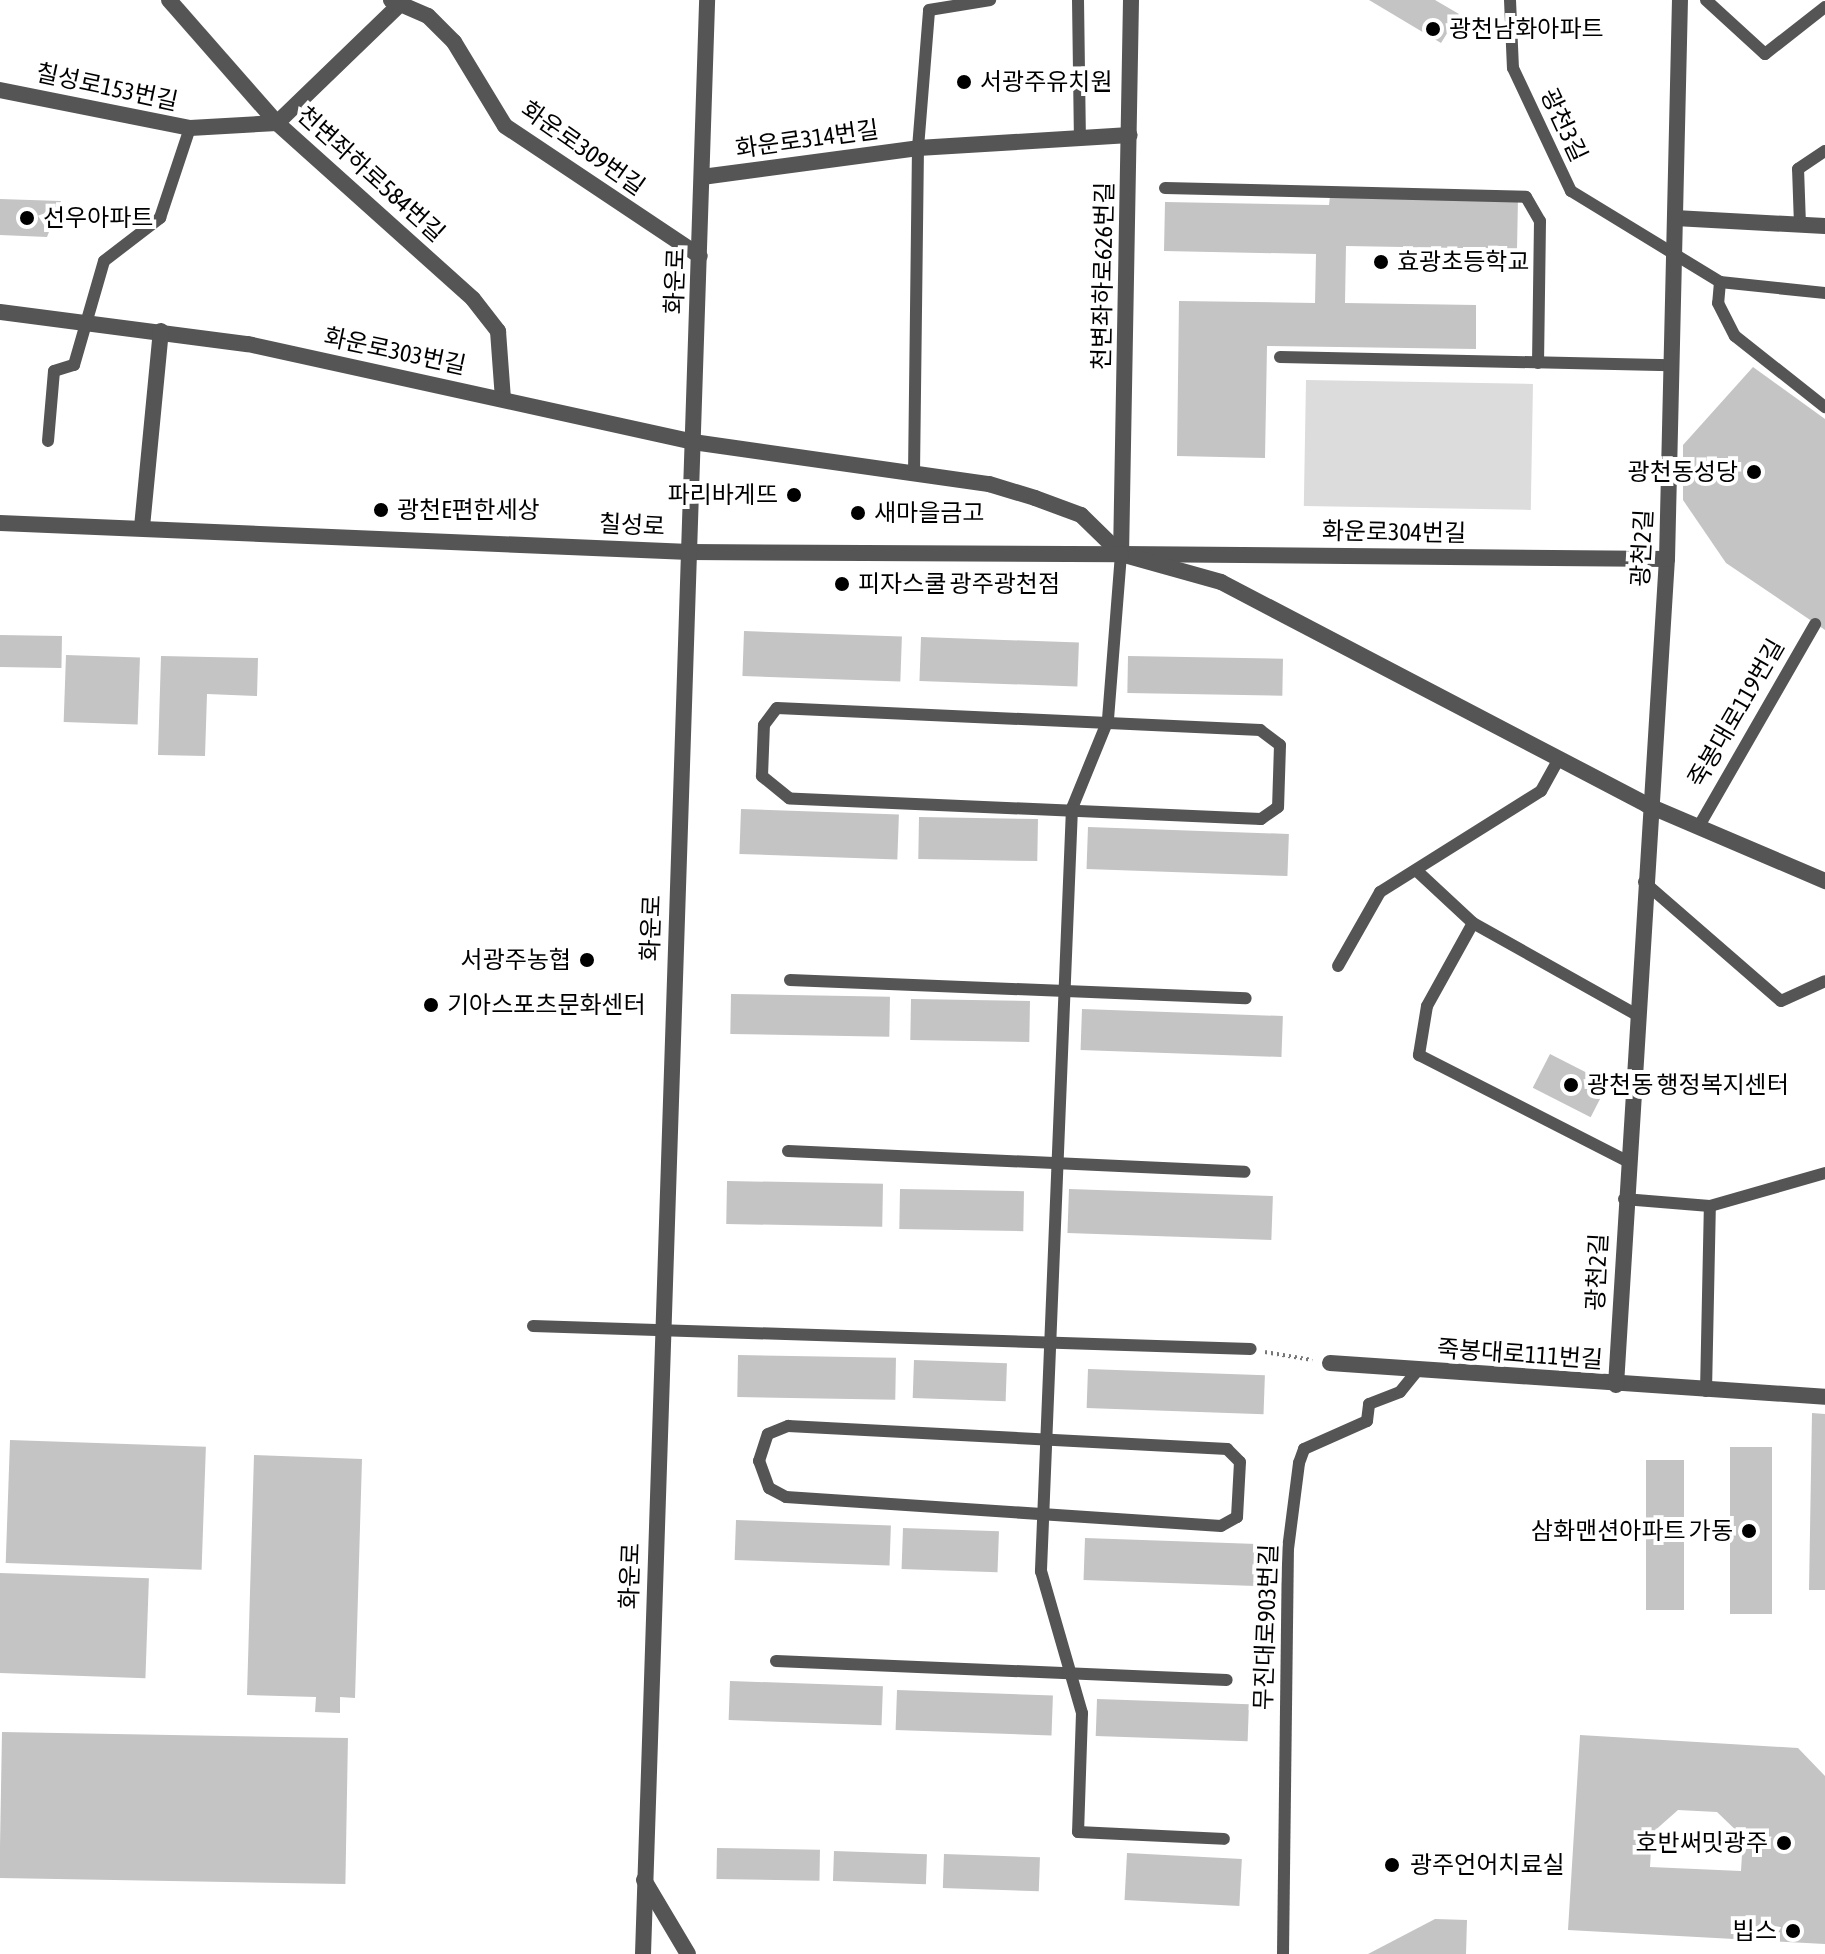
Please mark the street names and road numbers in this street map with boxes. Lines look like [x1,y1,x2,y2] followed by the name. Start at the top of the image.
[33,58,181,116] street label: 칠성로153번길
[1535,84,1593,166] street label: 광천3길
[516,95,650,201] street label: 화운로309번길
[291,100,451,248] street label: 천변좌하로584번길
[734,115,880,163] street label: 화운로314번길
[1087,182,1119,370] street label: 천변좌하로626번길
[659,247,691,315] street label: 화운로
[321,322,469,380] street label: 화운로303번길
[598,509,666,541] street label: 칠성로
[1626,509,1658,587] street label: 광천2길
[1322,516,1466,548] street label: 화운로304번길
[1682,634,1790,792] street label: 죽봉대로119번길
[635,894,667,962] street label: 화운로
[1581,1233,1613,1311] street label: 광천2길
[1436,1334,1604,1374] street label: 죽봉대로111번길
[614,1542,646,1610] street label: 화운로
[1249,1543,1283,1711] street label: 무진대로903번길

